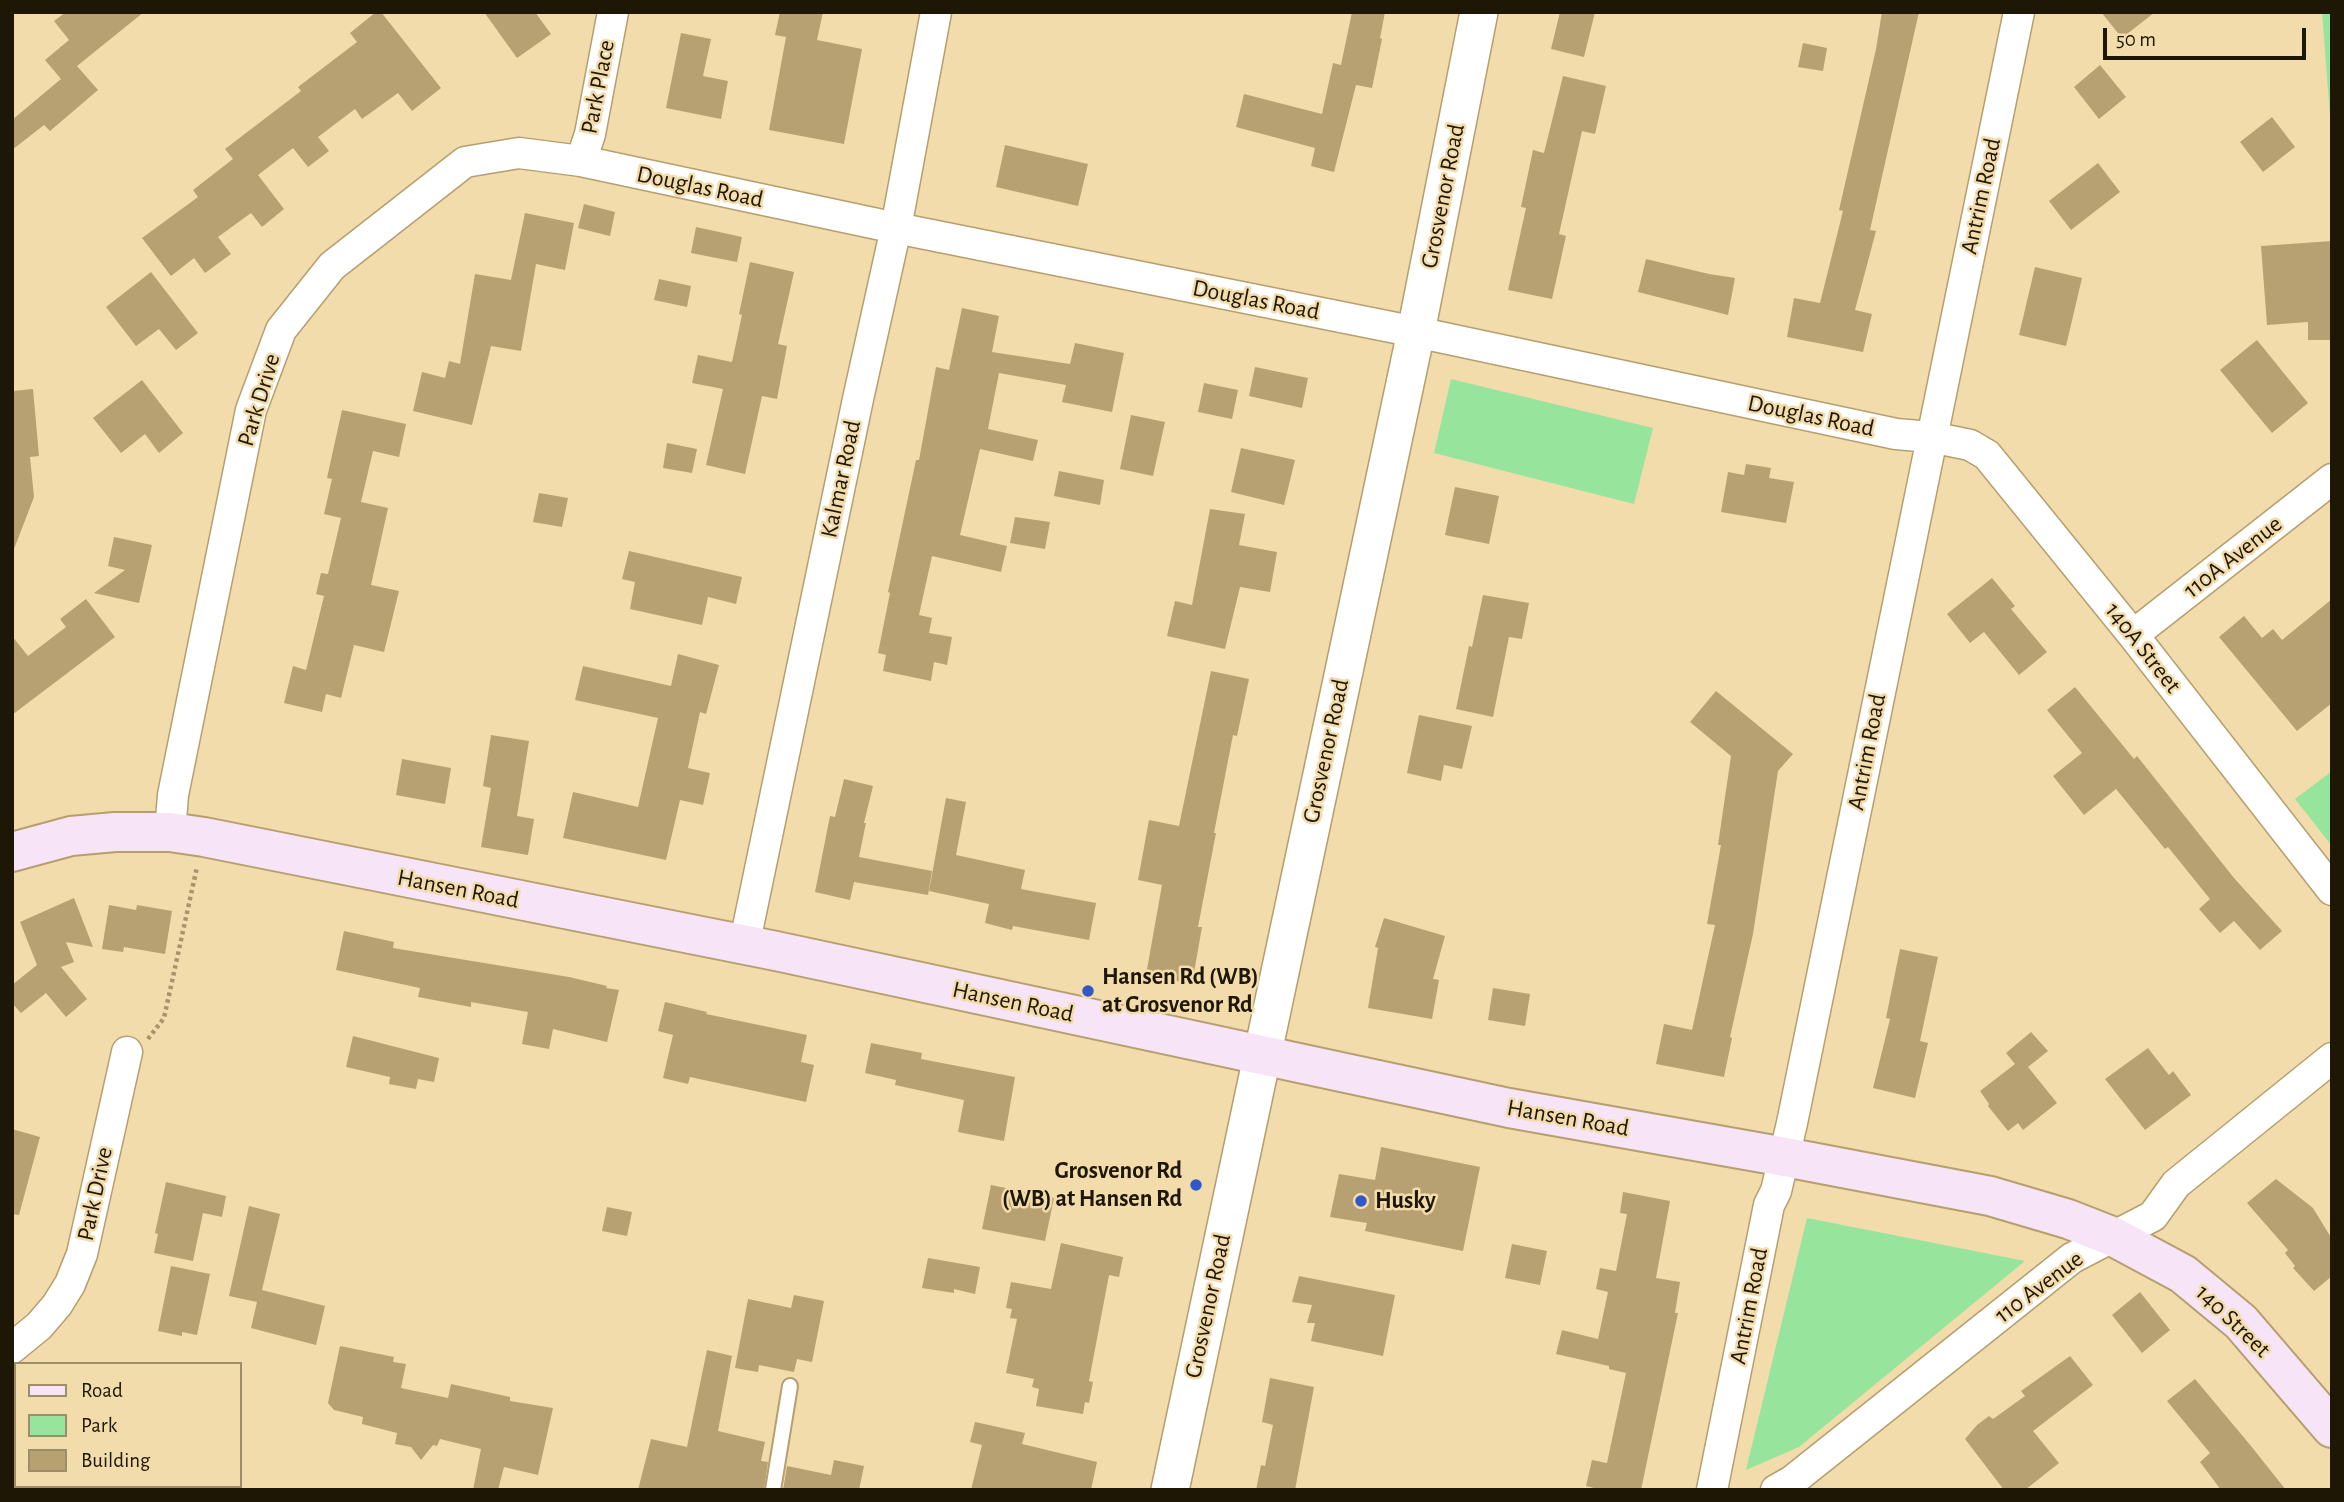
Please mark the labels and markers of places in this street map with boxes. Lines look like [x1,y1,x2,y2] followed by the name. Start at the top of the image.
[1102,963,1259,1019] place label: Hansen Rd (WB) at Grosvenor Rd
[1080,983,1096,999] marker: Hansen Rd (WB) at Grosvenor Rd
[1002,1157,1182,1213] place label: Grosvenor Rd (WB) at Hansen Rd
[1188,1177,1204,1193] marker: Grosvenor Rd (WB) at Hansen Rd
[1375,1187,1436,1215] place label: Husky
[1353,1193,1369,1209] marker: Husky

